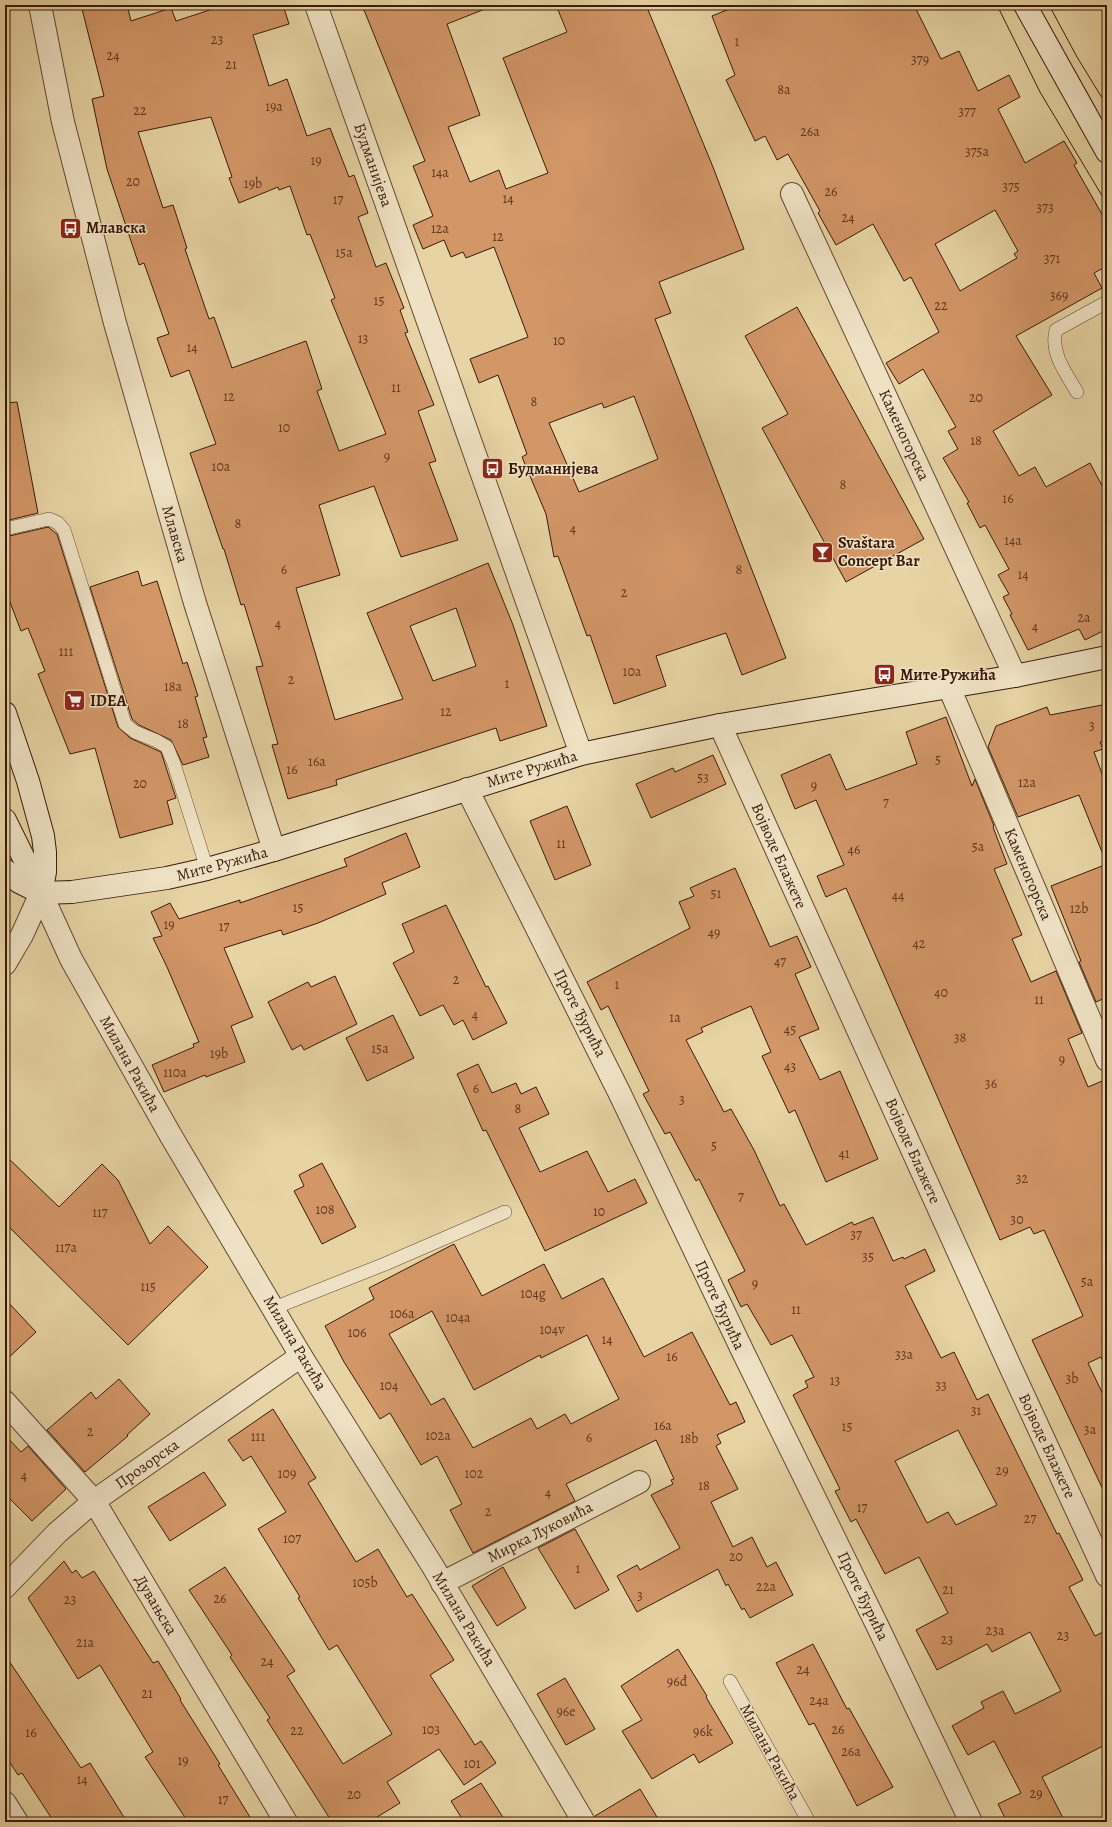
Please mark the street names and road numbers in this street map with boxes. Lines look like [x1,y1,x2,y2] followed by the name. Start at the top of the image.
[348,120,398,211] street label: Будманијева
[873,386,935,485] street label: Каменогорска
[156,503,194,566] street label: Млавска
[484,745,581,793] street label: Мите Ружића
[746,800,812,912] street label: Војводе Блажете
[999,824,1058,924] street label: Каменогорска
[174,841,271,887] street label: Мите Ружића
[548,965,612,1062] street label: Проте Ђурића
[94,1012,166,1117] street label: Милана Ракића
[880,1095,946,1207] street label: Војводе Блажете
[690,1257,751,1354] street label: Проте Ђурића
[258,1291,332,1395] street label: Милана Ракића
[1013,1390,1081,1502] street label: Војводе Блажете
[111,1434,184,1494] street label: Прозорска
[483,1496,597,1568] street label: Мирка Луковића
[832,1548,894,1645] street label: Проте Ђурића
[427,1567,501,1671] street label: Милана Ракића
[129,1571,183,1640] street label: Дувањска
[734,1700,806,1805] street label: Милана Ракића

